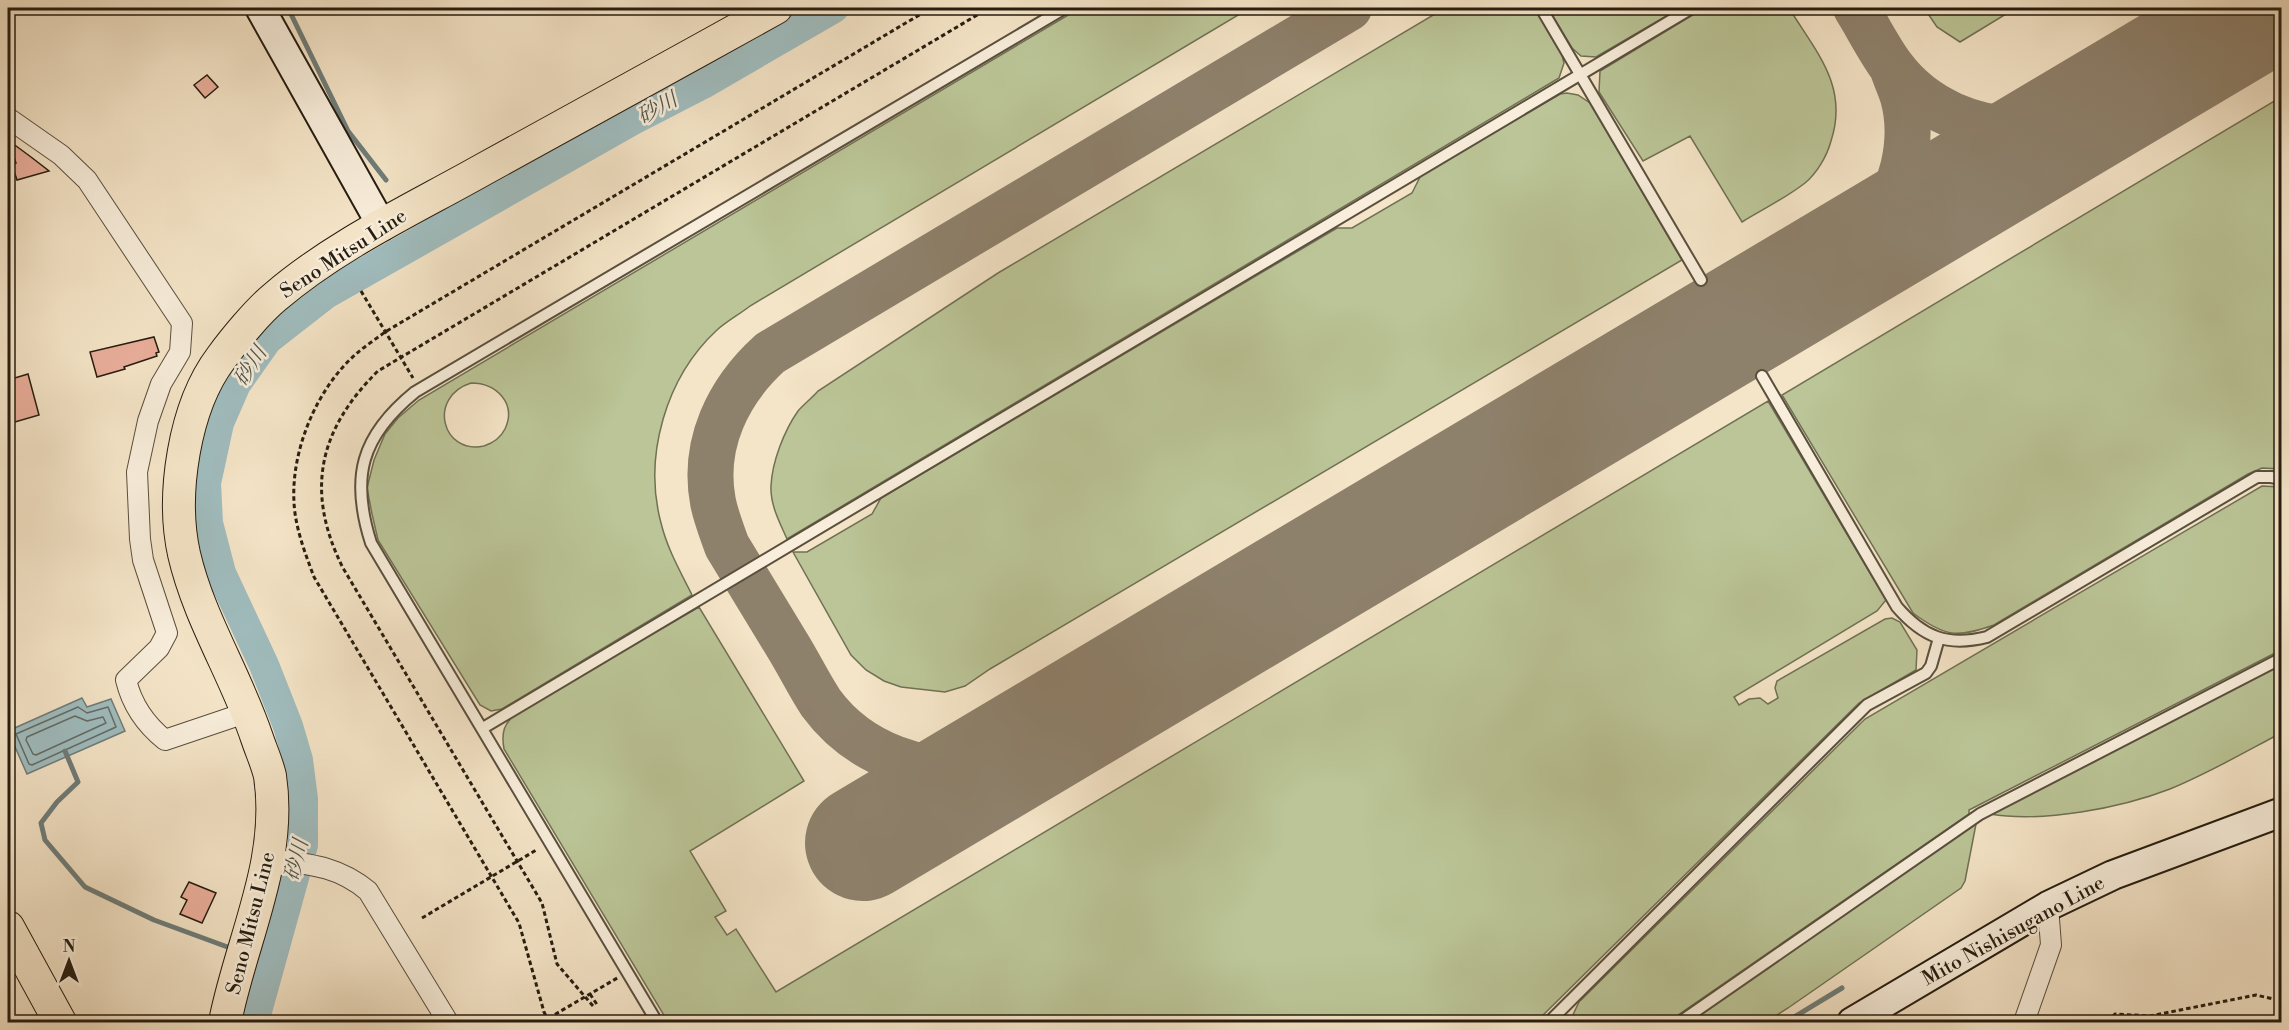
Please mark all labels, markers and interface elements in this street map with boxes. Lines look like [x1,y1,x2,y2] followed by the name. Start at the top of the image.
[633,86,684,130] water label: 砂川
[276,204,412,305] street label: Seno Mitsu Line
[228,340,274,391] water label: 砂川
[279,835,315,884] water label: 砂川
[222,849,281,997] street label: Seno Mitsu Line
[1918,871,2109,992] street label: Mito Nishisugano Line
[39,931,99,991] north arrow
[63,937,76,957] text: N

